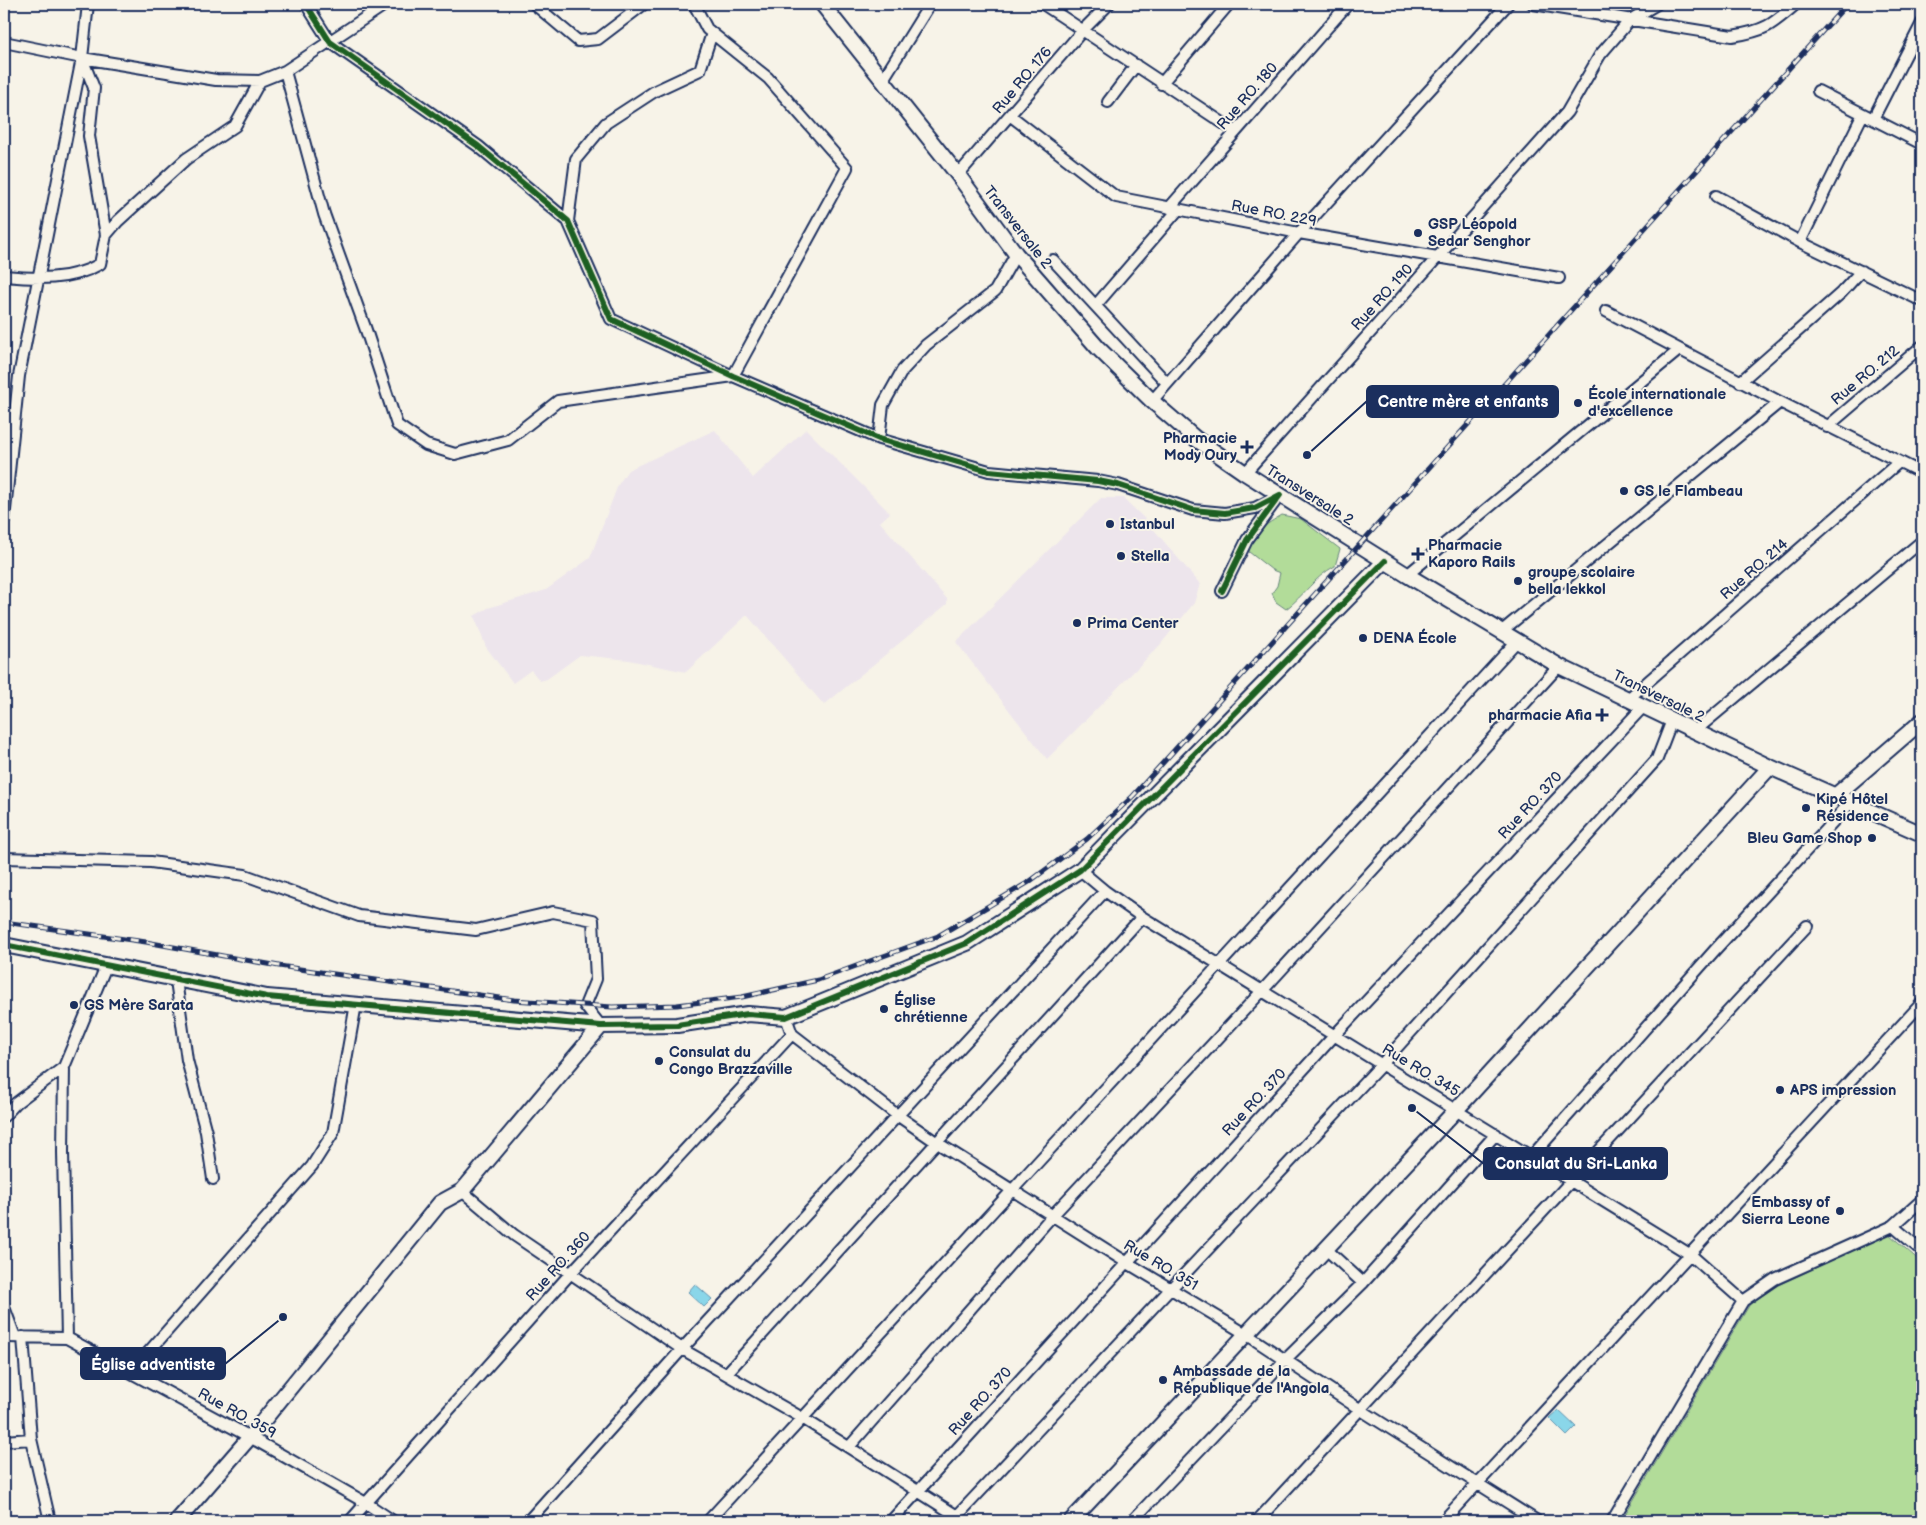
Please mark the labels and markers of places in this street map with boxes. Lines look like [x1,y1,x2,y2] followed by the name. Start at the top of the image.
[1428,215,1531,251] place label: GSP Léopold Sedar Senghor
[1412,227,1424,239] marker: GSP Léopold Sedar Senghor
[1588,384,1726,421] place label: École internationale d'excellence
[1367,386,1558,417] callout: Centre mère et enfants
[1572,397,1584,409] marker: École internationale d'excellence
[1163,429,1237,465] place label: Pharmacie Mody Oury
[1241,441,1253,453] marker: Pharmacie Mody Oury
[1634,482,1743,501] place label: GS le Flambeau
[1618,485,1630,497] marker: GS le Flambeau
[1120,515,1175,534] place label: Istanbul
[1104,518,1116,530] marker: Istanbul
[1428,536,1515,572] place label: Pharmacie Kaporo Rails
[1131,547,1170,566] place label: Stella
[1412,548,1424,560] marker: Pharmacie Kaporo Rails
[1115,550,1127,562] marker: Stella
[1528,563,1635,599] place label: groupe scolaire bella lekkol
[1512,575,1524,587] marker: groupe scolaire bella lekkol
[1087,614,1180,633] place label: Prima Center
[1071,617,1083,629] marker: Prima Center
[1373,628,1457,648] place label: DENA École
[1357,632,1369,644] marker: DENA École
[1488,706,1592,725] place label: pharmacie Afia
[1596,709,1608,721] marker: pharmacie Afia
[1816,790,1889,826] place label: Kipé Hôtel Résidence
[1800,802,1812,814] marker: Kipé Hôtel Résidence
[1747,829,1862,848] place label: Bleu Game Shop
[1866,832,1878,844] marker: Bleu Game Shop
[894,990,968,1027] place label: Église chrétienne
[84,996,194,1015] place label: GS Mère Sarata
[68,999,80,1011] marker: GS Mère Sarata
[878,1003,890,1015] marker: Église chrétienne
[669,1043,793,1079] place label: Consulat du Congo Brazzaville
[653,1055,665,1067] marker: Consulat du Congo Brazzaville
[1789,1081,1896,1100] place label: APS impression
[1774,1084,1786,1096] marker: APS impression
[1484,1148,1667,1179] callout: Consulat du Sri-Lanka
[1742,1193,1830,1229] place label: Embassy of Sierra Leone
[1834,1205,1846,1217] marker: Embassy of Sierra Leone
[81,1348,225,1379] callout: Église adventiste
[1172,1362,1329,1398] place label: Ambassade de la République de l'Angola
[1157,1374,1169,1386] marker: Ambassade de la République de l'Angola

